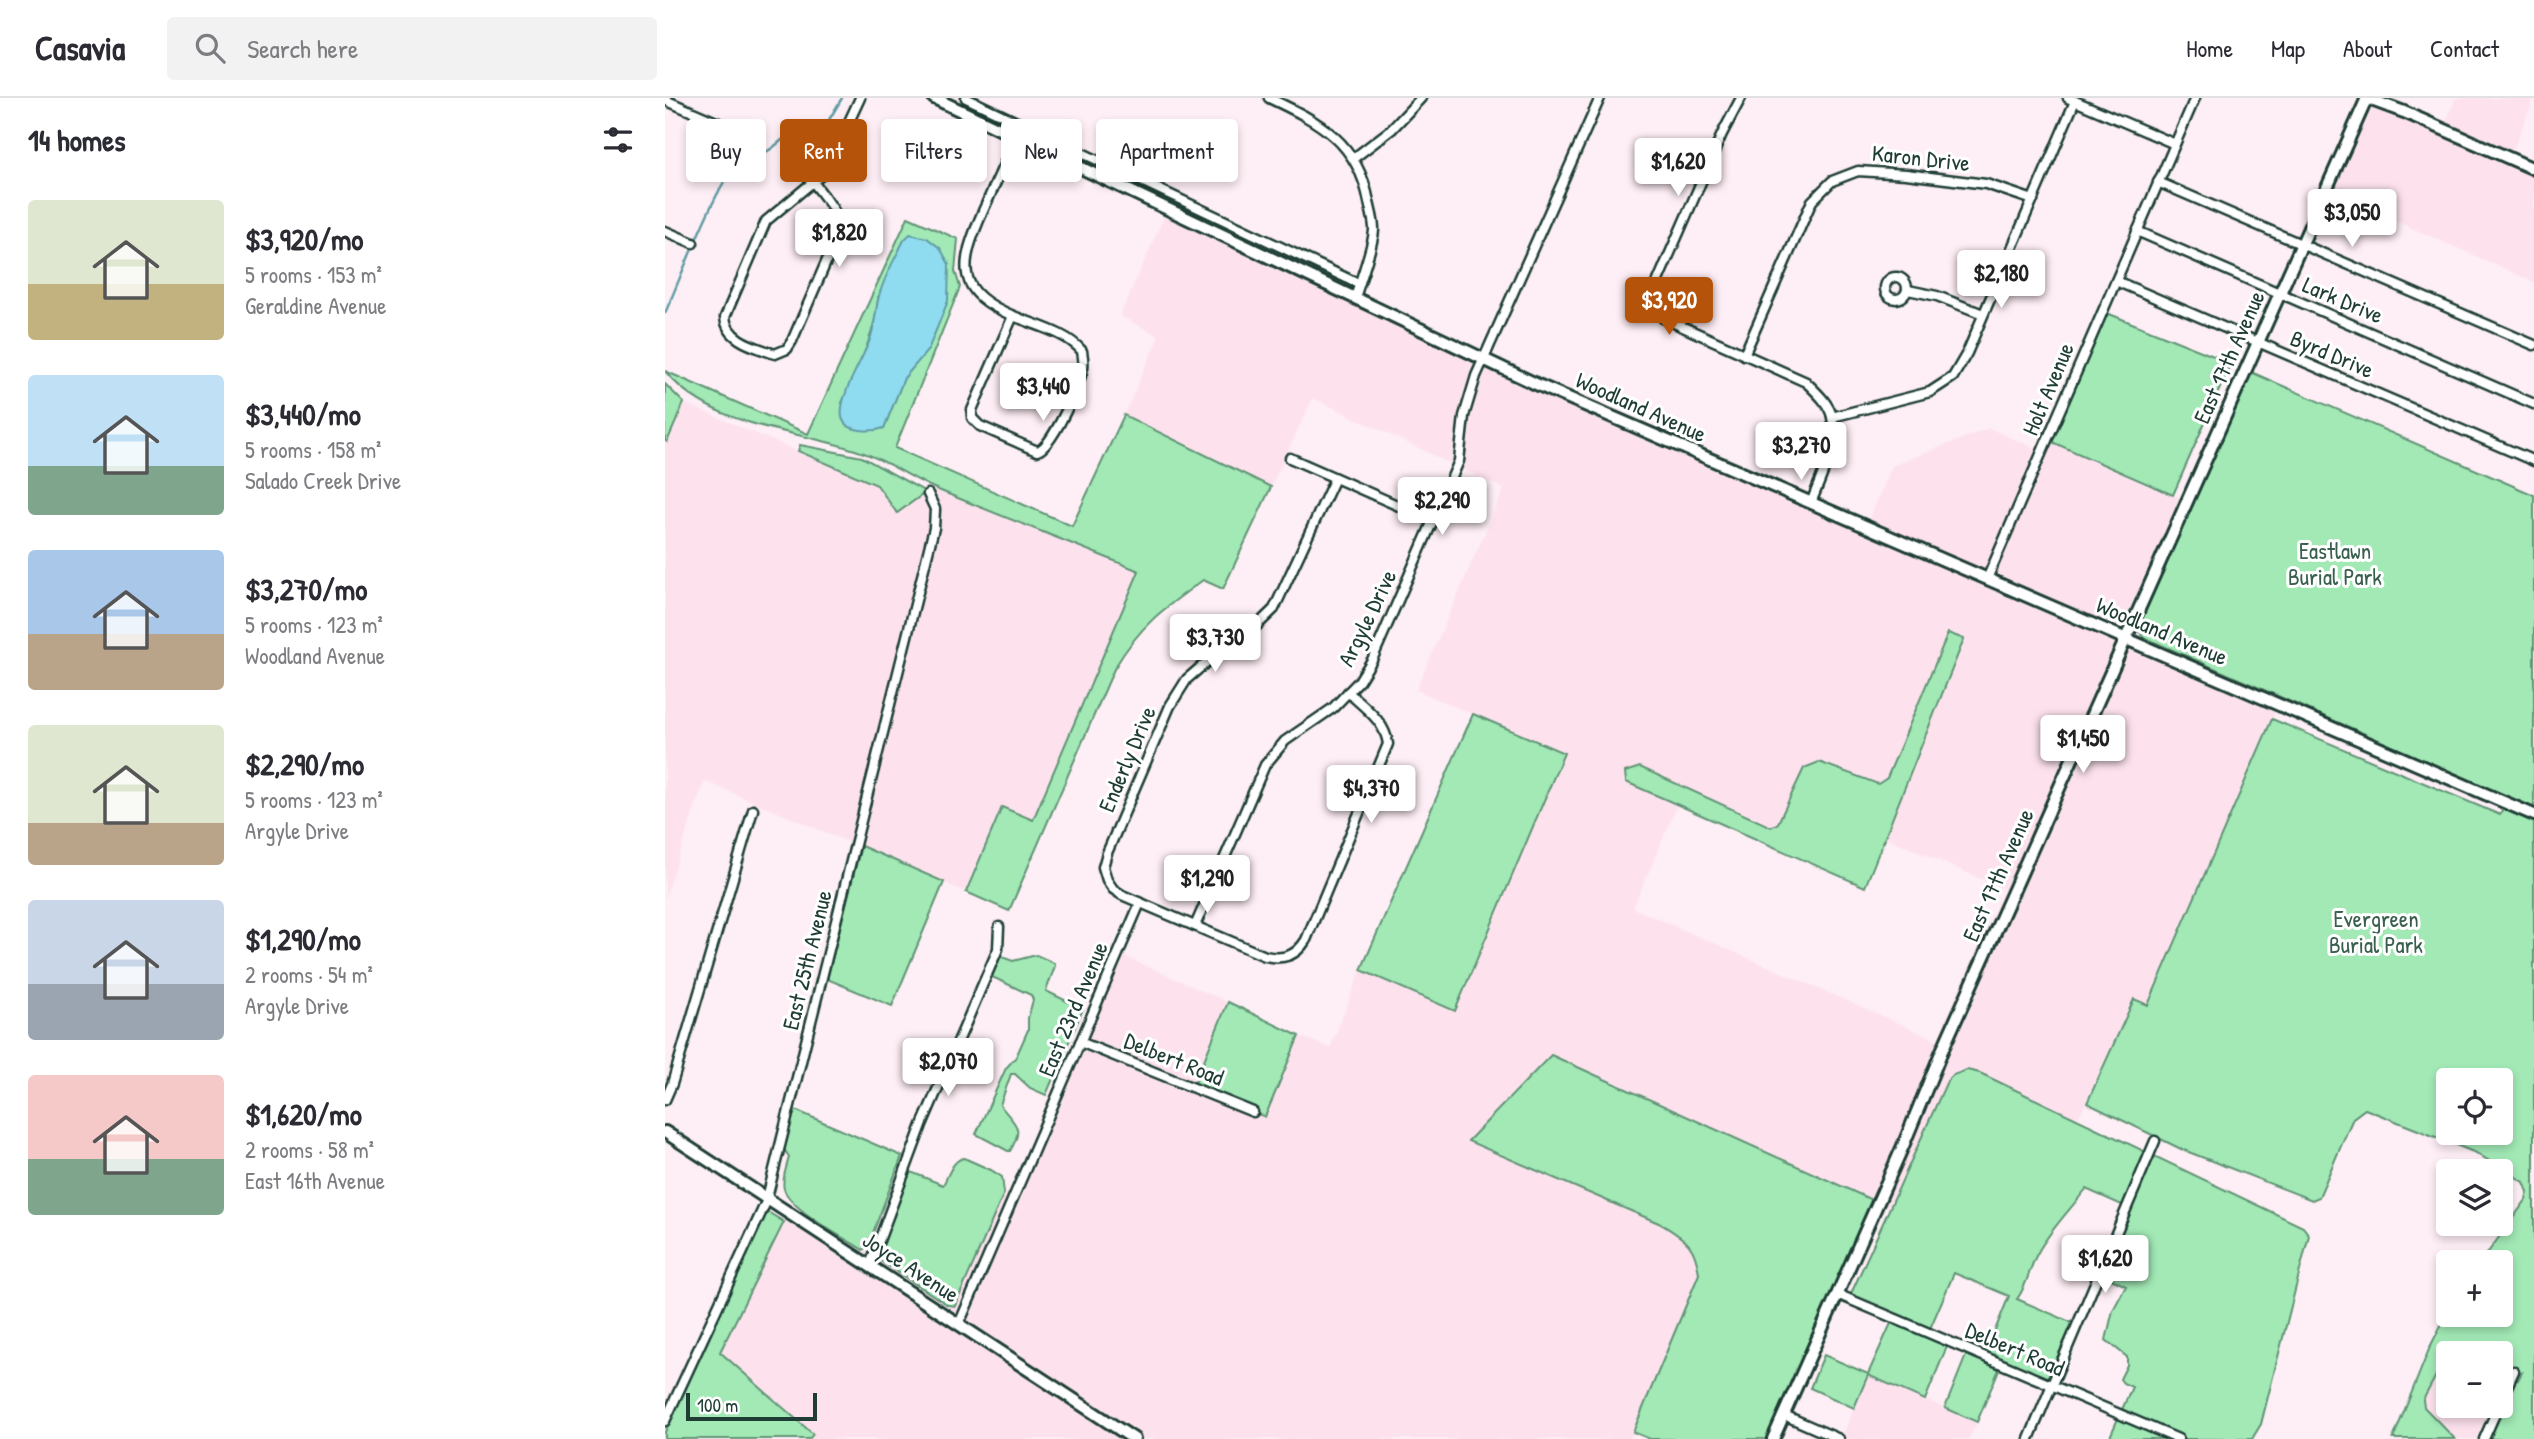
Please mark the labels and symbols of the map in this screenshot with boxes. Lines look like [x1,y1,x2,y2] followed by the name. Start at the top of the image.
[1871,137,1971,178] street label: Karon Drive
[1621,139,1735,198] pin: $1,620
[2295,190,2409,249] pin: $3,050
[782,209,896,269] pin: $1,820
[1944,250,2058,310] pin: $2,180
[2298,269,2388,330] street label: Lark Drive
[1612,278,1726,337] pin: $3,920
[2185,286,2272,428] street label: East 17th Avenue
[2286,322,2379,385] street label: Byrd Drive
[2014,338,2081,440] street label: Holt Avenue
[986,364,1100,423] pin: $3,440
[1571,364,1711,449] street label: Woodland Avenue
[1744,422,1858,482] pin: $3,270
[1385,478,1499,537] pin: $2,290
[2288,535,2382,592] park label: Eastlawn Burial Park
[1330,564,1403,671] street label: Argyle Drive
[2092,589,2233,672] street label: Woodland Avenue
[1158,614,1272,674] pin: $3,730
[1090,701,1163,816] street label: Enderly Drive
[2026,716,2140,775] pin: $1,450
[1314,766,1428,825] pin: $4,370
[1954,804,2041,946] street label: East 17th Avenue
[1150,856,1264,915] pin: $1,290
[774,887,839,1033] street label: East 25th Avenue
[2329,903,2423,960] park label: Evergreen Burial Park
[1030,937,1115,1081] street label: East 23rd Avenue
[1120,1025,1228,1093] street label: Delbert Road
[891,1038,1005,1098] pin: $2,070
[857,1224,966,1309] street label: Joyce Avenue
[2048,1236,2162,1295] pin: $1,620
[1961,1314,2069,1383] street label: Delbert Road
[686,1390,817,1422] scale bar

